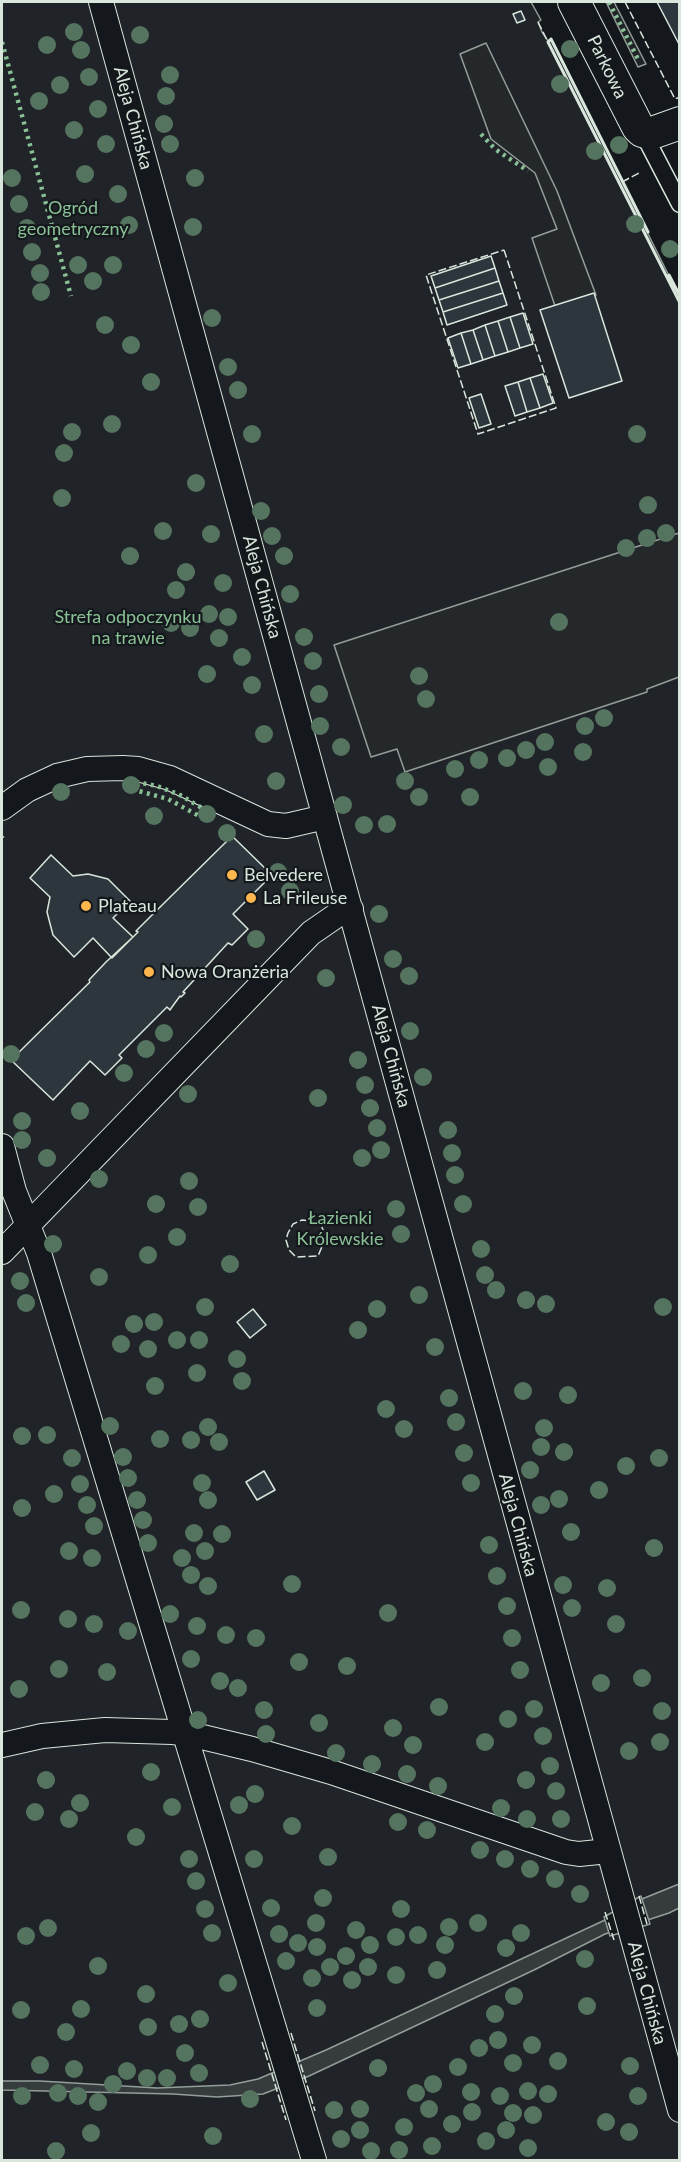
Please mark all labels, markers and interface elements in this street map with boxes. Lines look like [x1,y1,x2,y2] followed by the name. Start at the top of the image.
[582,32,632,102] street label: Parkowa
[109,64,157,172] street label: Aleja Chińska
[17,197,129,240] park label: Ogród geometryczny
[238,533,286,641] street label: Aleja Chińska
[54,606,202,648] park label: Strefa odpoczynku na trawie
[244,864,323,886] place label: Belvedere
[225,868,239,882] marker: Belvedere
[263,887,347,909] place label: La Frileuse
[244,891,258,905] marker: La Frileuse
[98,895,157,917] place label: Plateau
[79,899,93,913] marker: Plateau
[161,961,289,983] place label: Nowa Oranżeria
[142,965,156,979] marker: Nowa Oranżeria
[367,1002,415,1110] street label: Aleja Chińska
[297,1207,383,1250] park label: Łazienki Królewskie
[494,1471,542,1579] street label: Aleja Chińska
[623,1939,671,2047] street label: Aleja Chińska

